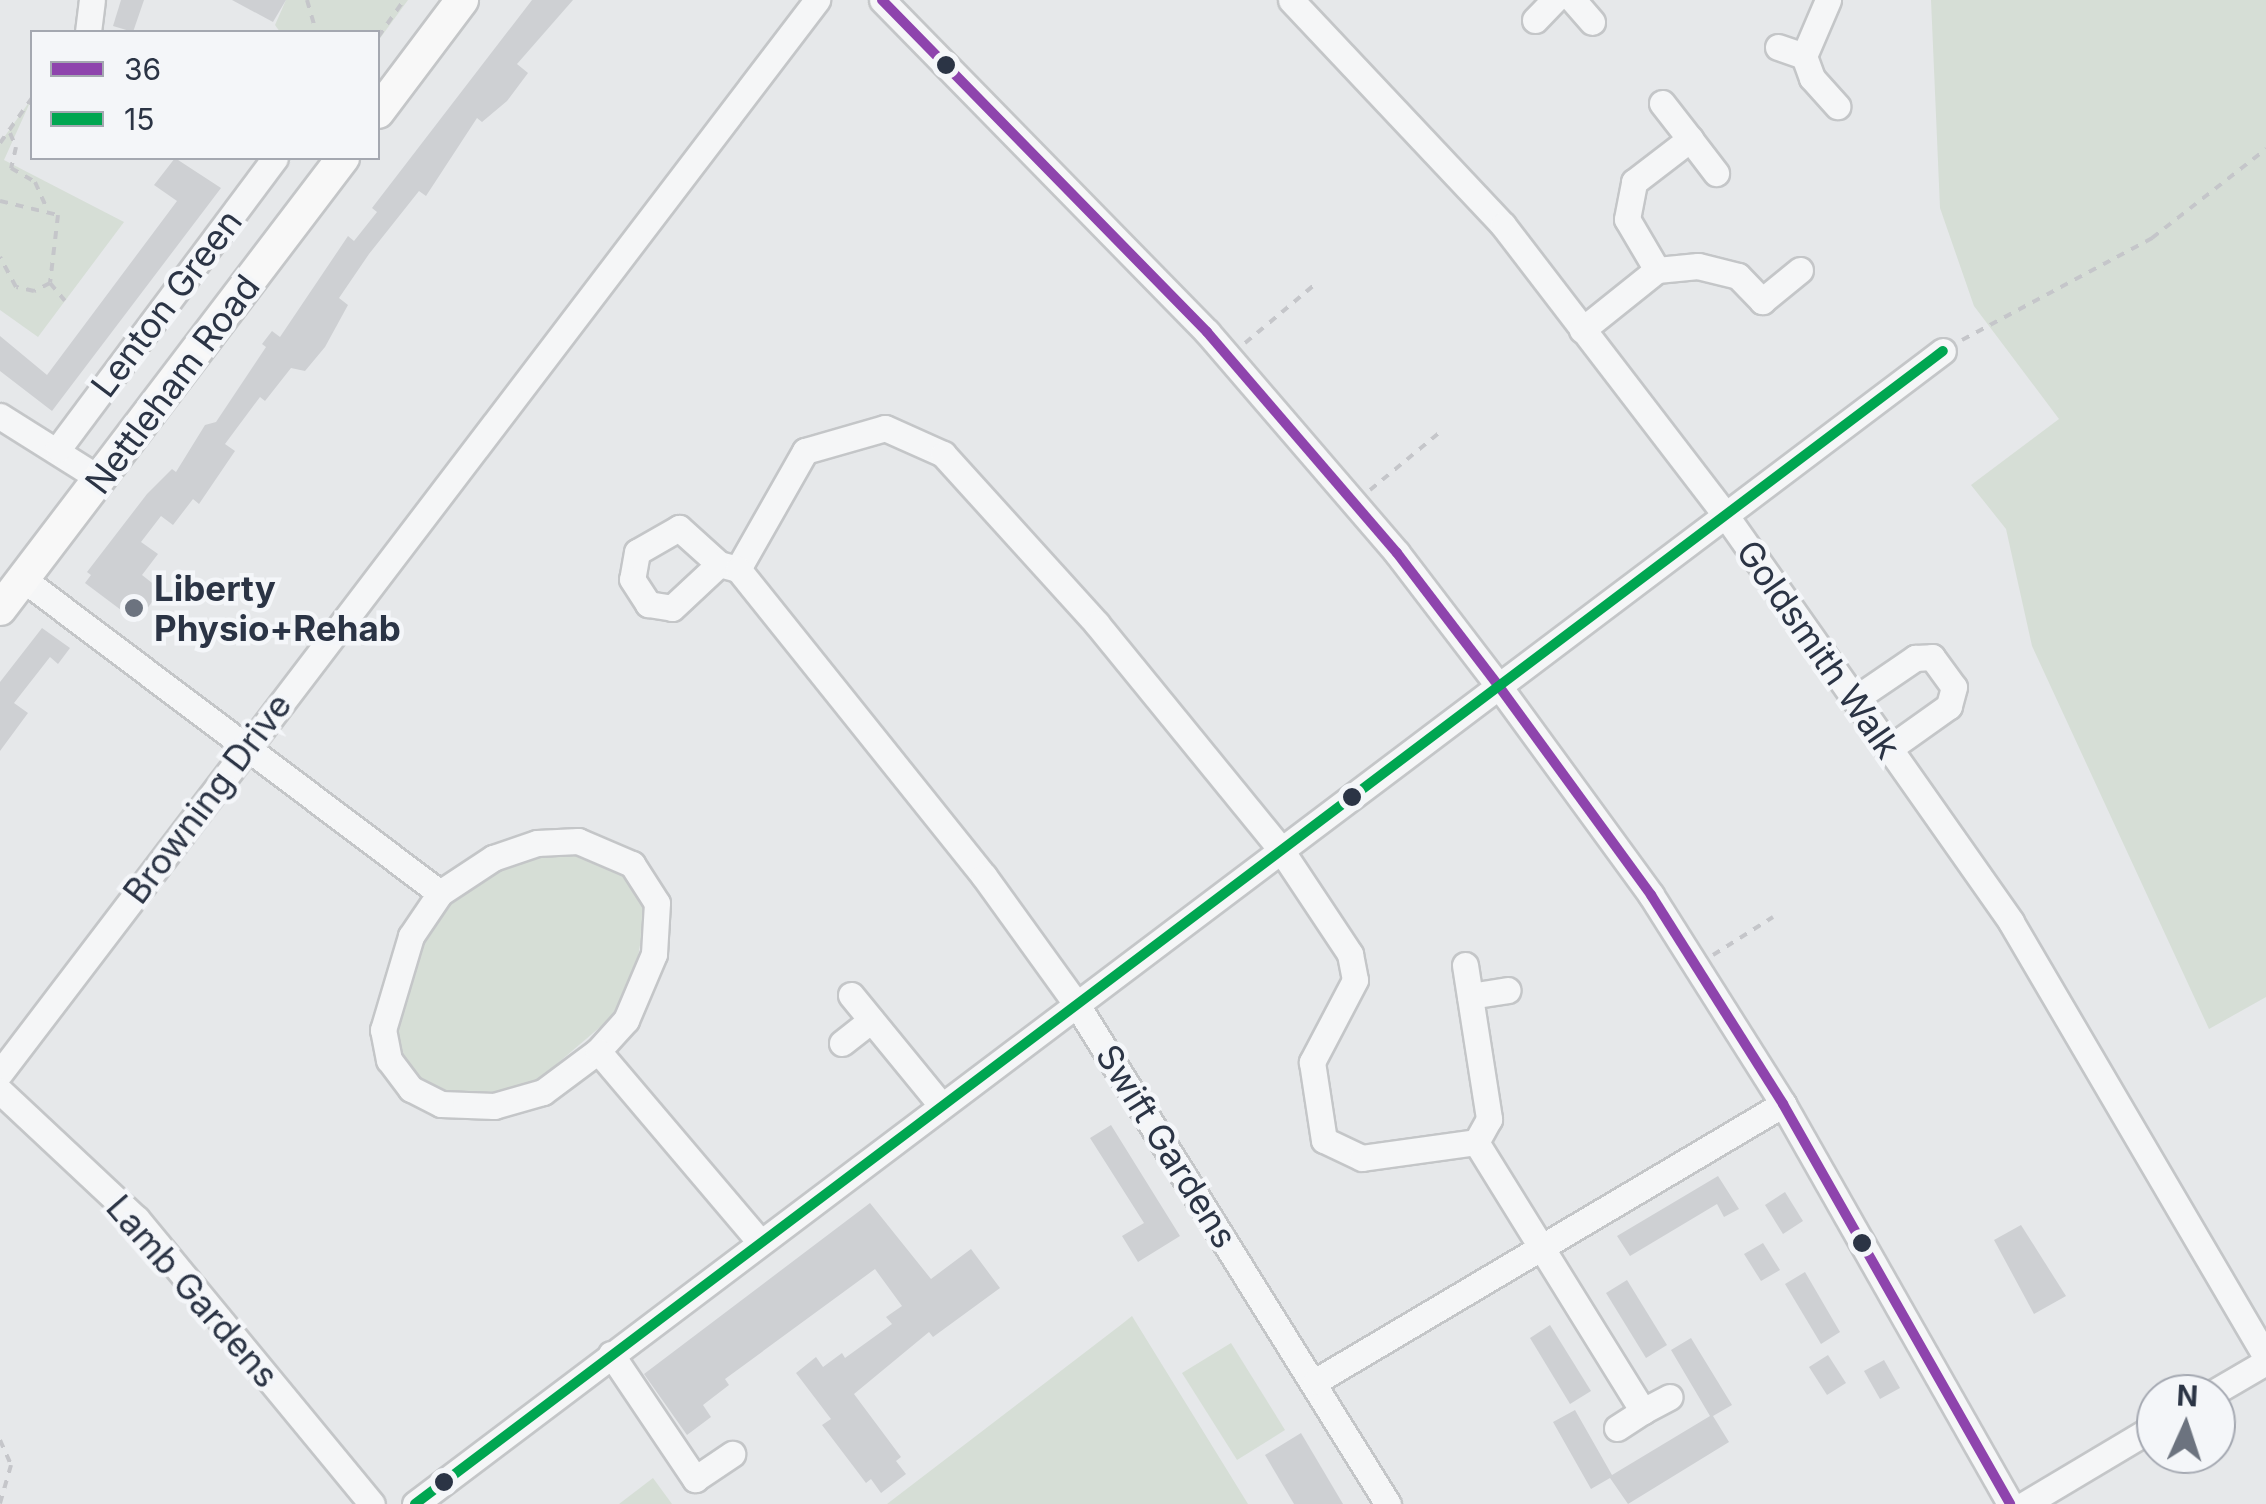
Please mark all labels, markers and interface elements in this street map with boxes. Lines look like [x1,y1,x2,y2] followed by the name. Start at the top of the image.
[30,30,380,160] legend
[124,51,161,87] text: 36
[936,55,956,75] unlabelled marker
[124,101,154,137] text: 15
[82,201,250,405] street label: Lenton Green
[76,266,268,502] street label: Nettleham Road
[1728,532,1910,766] street label: Goldsmith Walk
[154,567,401,649] place label: Liberty Physio+Rehab
[123,597,145,619] marker: Liberty Physio+Rehab
[114,685,300,911] street label: Browning Drive
[1342,787,1362,807] unlabelled marker
[1088,1037,1246,1255] street label: Swift Gardens
[98,1186,288,1396] street label: Lamb Gardens
[1852,1233,1872,1253] unlabelled marker
[2136,1374,2236,1474] north arrow
[2176,1379,2199,1414] text: N
[434,1472,454,1492] unlabelled marker

